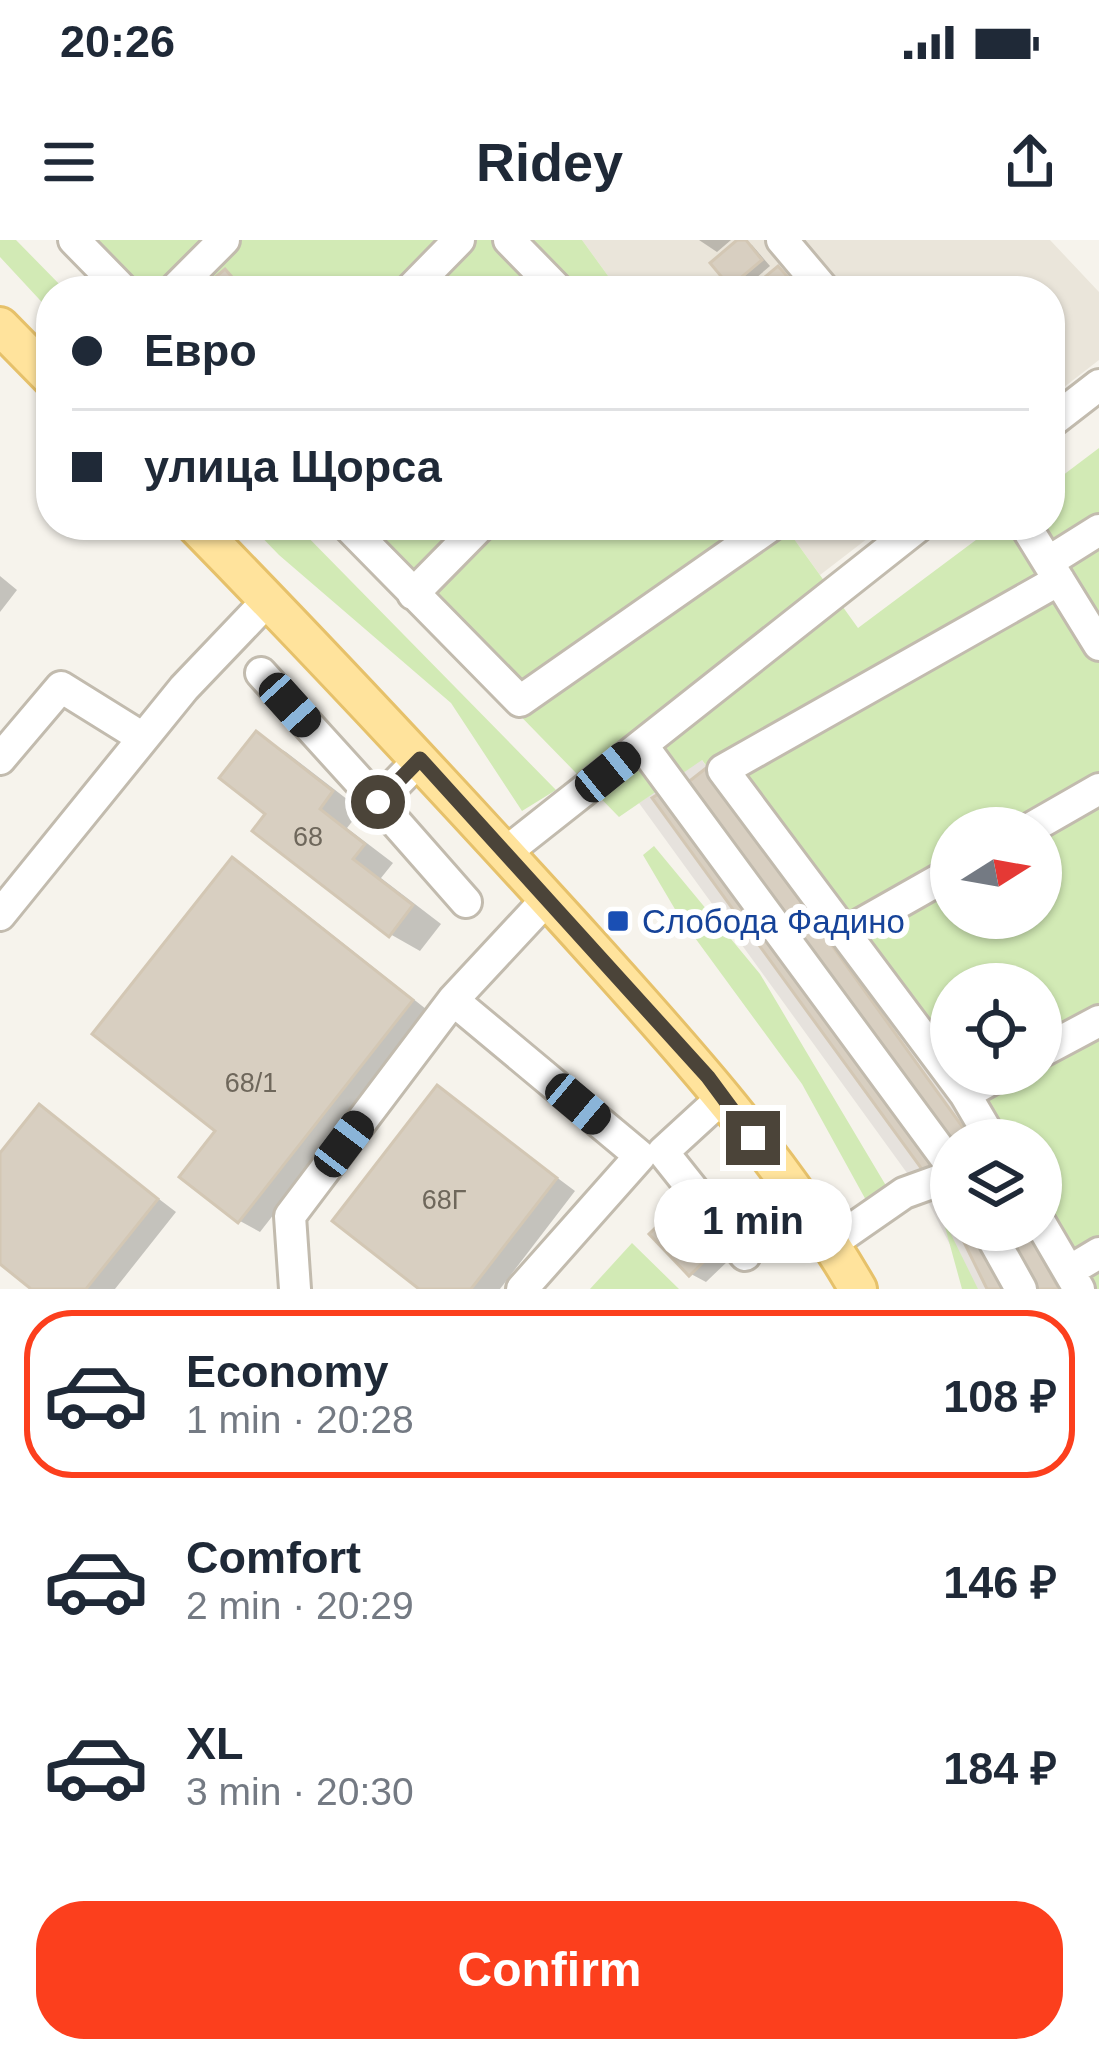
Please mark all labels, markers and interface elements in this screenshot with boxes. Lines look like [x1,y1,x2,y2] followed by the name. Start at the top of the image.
[60,16,175,67] text: 20:26
[36,129,102,195] icon: menu
[997,129,1063,195] icon: share
[476,132,623,192] text: Ridey
[144,325,257,376] text: Евро
[144,441,442,492] text: улица Щорса
[253,666,327,744] car
[569,735,647,809] car
[351,775,405,829] route start
[930,807,1062,939] north arrow
[930,807,1062,1251] map controls
[293,822,323,852] house number: 68
[642,903,905,940] place label: Слобода Фадино
[605,908,631,934] marker: Слобода Фадино
[930,963,1062,1095] button: locate
[539,1067,617,1141] car
[225,1068,277,1098] house number: 68/1
[308,1104,380,1184] car
[726,1111,780,1165] route end
[930,1119,1062,1251] button: layers
[654,1180,852,1264] callout: 1 min
[422,1185,467,1215] house number: 68Г
[702,1199,804,1242] text: 1 min
[42,1340,150,1448] icon: car
[186,1346,389,1397] text: Economy
[943,1371,1057,1422] text: 108 ₽
[186,1398,414,1441] text: 1 min · 20:28
[42,1526,150,1634] icon: car
[186,1532,361,1583] text: Comfort
[943,1557,1057,1608] text: 146 ₽
[186,1584,414,1627] text: 2 min · 20:29
[42,1712,150,1820] icon: car
[186,1718,244,1769] text: XL
[943,1743,1057,1794] text: 184 ₽
[186,1770,414,1813] text: 3 min · 20:30
[36,1901,1063,2039] button: Confirm

